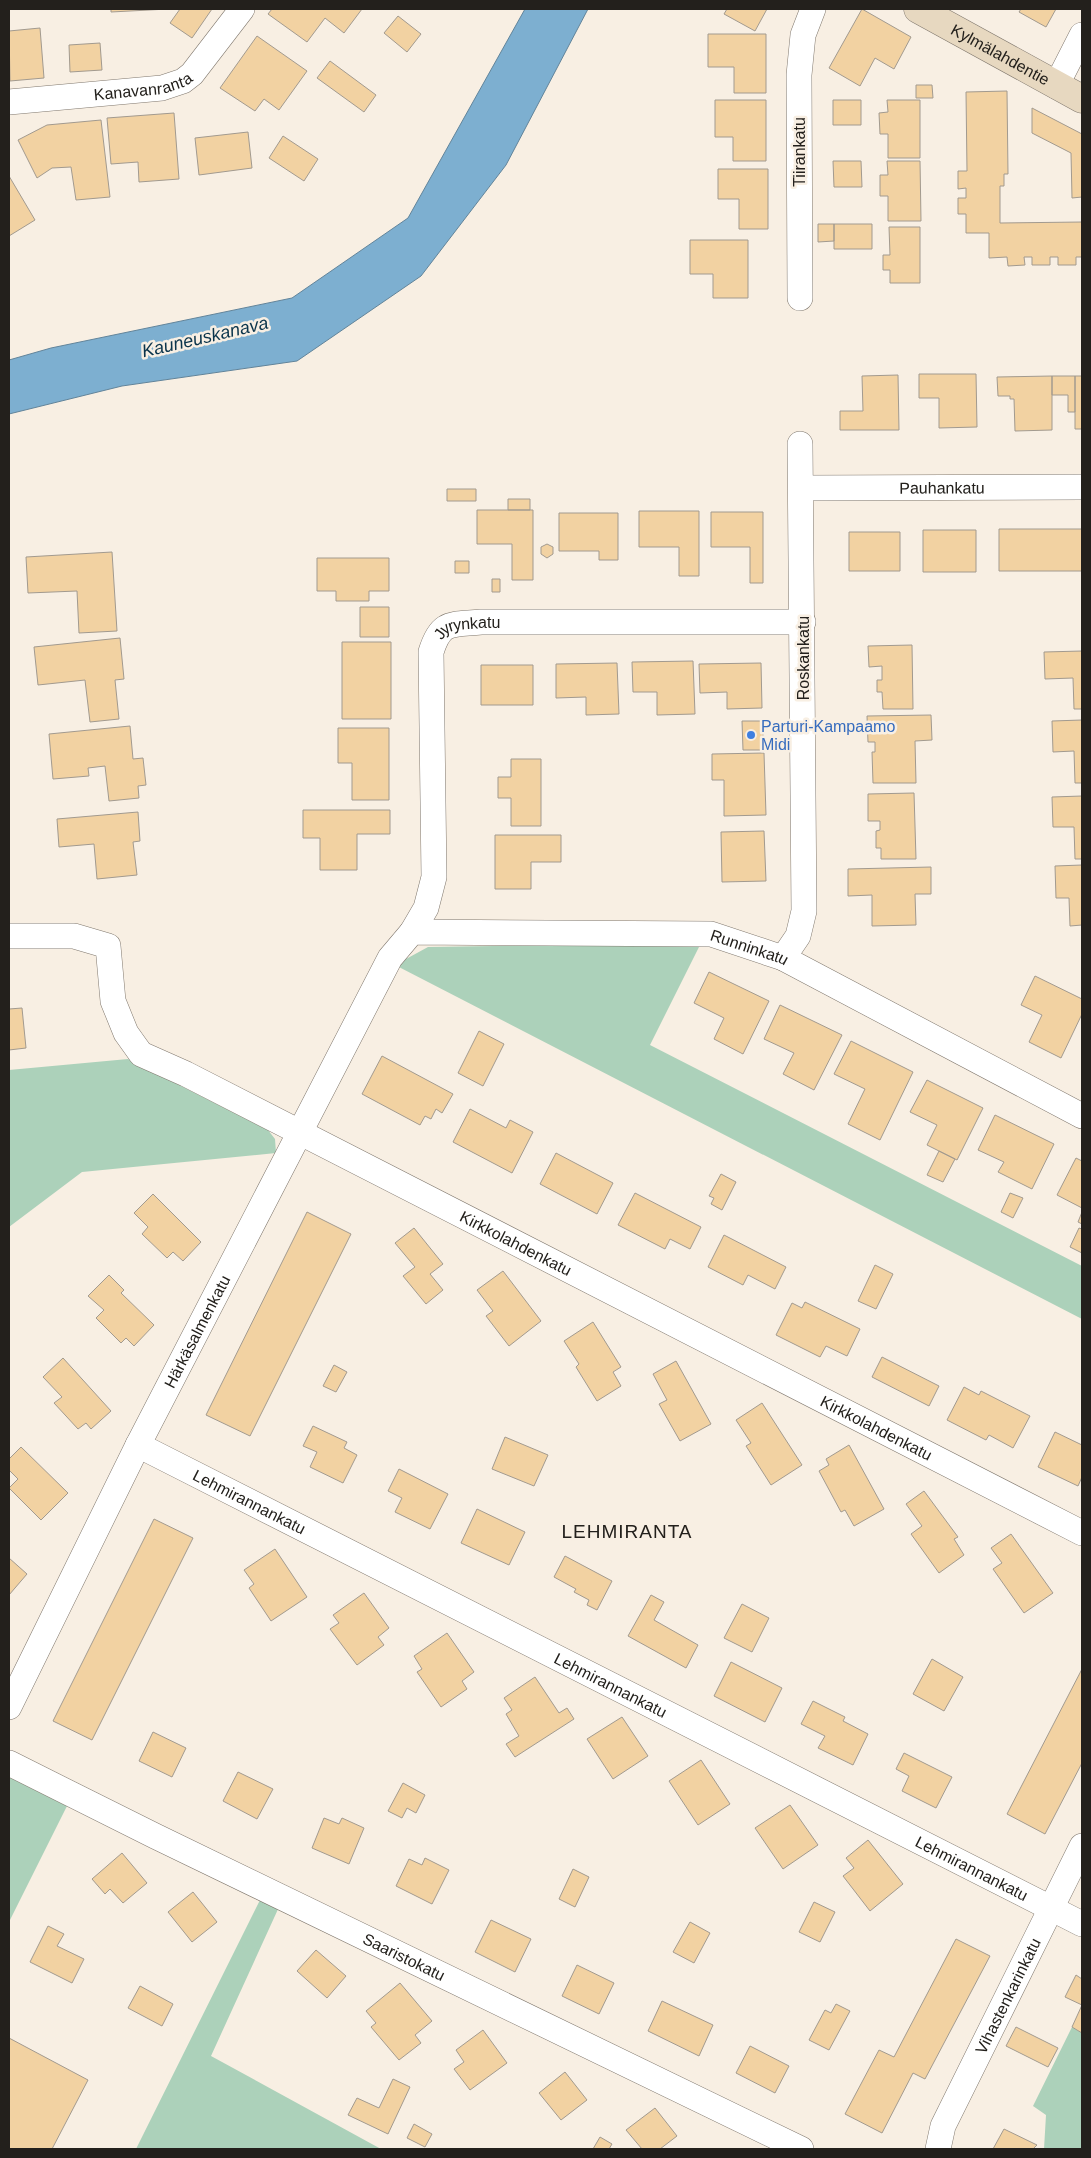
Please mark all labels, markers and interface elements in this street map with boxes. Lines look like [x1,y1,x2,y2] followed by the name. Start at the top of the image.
[948,21,1052,88] street label: Kylmälahdentie
[93,69,196,103] street label: Kanavanranta
[791,117,808,187] street label: Tiirankatu
[140,313,270,361] water label: Kauneuskanava
[899,479,985,497] street label: Pauhankatu
[430,614,500,642] street label: Jyrynkatu
[795,616,812,700] street label: Roskankatu
[761,718,895,753] place label: Parturi-Kampaamo Midi
[745,729,757,741] marker: Parturi-Kampaamo Midi
[708,926,791,968] street label: Runninkatu
[457,1208,574,1279] street label: Kirkkolahdenkatu
[161,1272,233,1391] street label: Härkäsalmenkatu
[818,1393,935,1464] street label: Kirkkolahdenkatu
[190,1466,308,1538] street label: Lehmirannankatu
[561,1521,693,1542] district label: LEHMIRANTA
[551,1650,669,1721] street label: Lehmirannankatu
[913,1833,1031,1904] street label: Lehmirannankatu
[360,1930,448,1984] street label: Saaristokatu
[972,1935,1044,2057] street label: Vihastenkarinkatu

